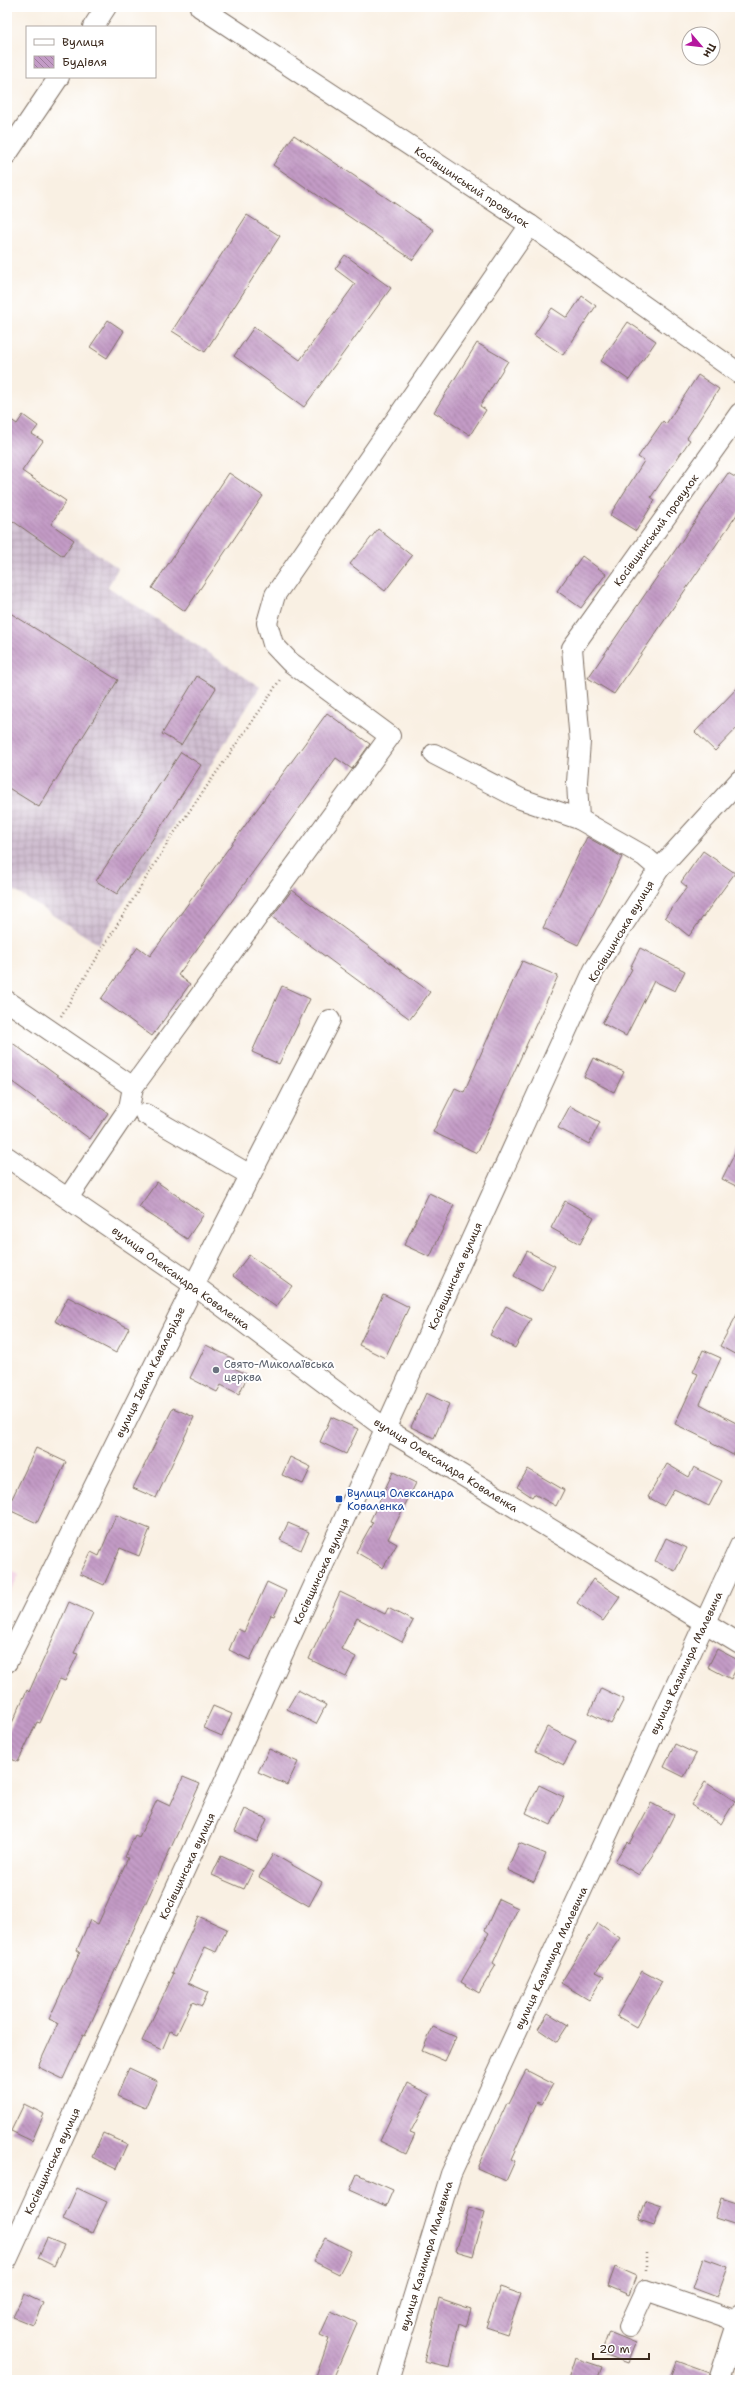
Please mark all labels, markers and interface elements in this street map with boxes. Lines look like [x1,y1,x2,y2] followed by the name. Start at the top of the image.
[26,26,156,78] legend
[681,26,721,66] north arrow
[62,34,104,50] text: Вулиця
[699,41,719,60] text: Пн
[62,54,107,70] text: Будівля
[411,143,532,232] street label: Косівщинський провулок
[611,471,702,590] street label: Косівщинський провулок
[585,878,658,985] street label: Косівщинська вулиця
[425,1220,486,1332] street label: Косівщинська вулиця
[109,1223,253,1334] street label: вулиця Олександра Коваленка
[112,1304,189,1440] street label: вулиця Івана Кавалерідзе
[224,1357,334,1385] place label: Свято-Миколаївська церква
[211,1365,221,1375] marker: Свято-Миколаївська церква
[371,1415,521,1516] street label: вулиця Олександра Коваленка
[347,1486,454,1514] place label: Вулиця Олександра Коваленка
[334,1494,344,1504] marker: Вулиця Олександра Коваленка
[290,1515,353,1627] street label: Косівщинська вулиця
[647,1589,726,1737] street label: вулиця Казимира Малевича
[156,1810,219,1922] street label: Косівщинська вулиця
[512,1884,591,2032] street label: вулиця Казимира Малевича
[21,2105,84,2217] street label: Косівщинська вулиця
[396,2179,457,2333] street label: вулиця Казимира Малевича
[593,2335,649,2361] scale bar
[599,2341,630,2357] text: 20 m

